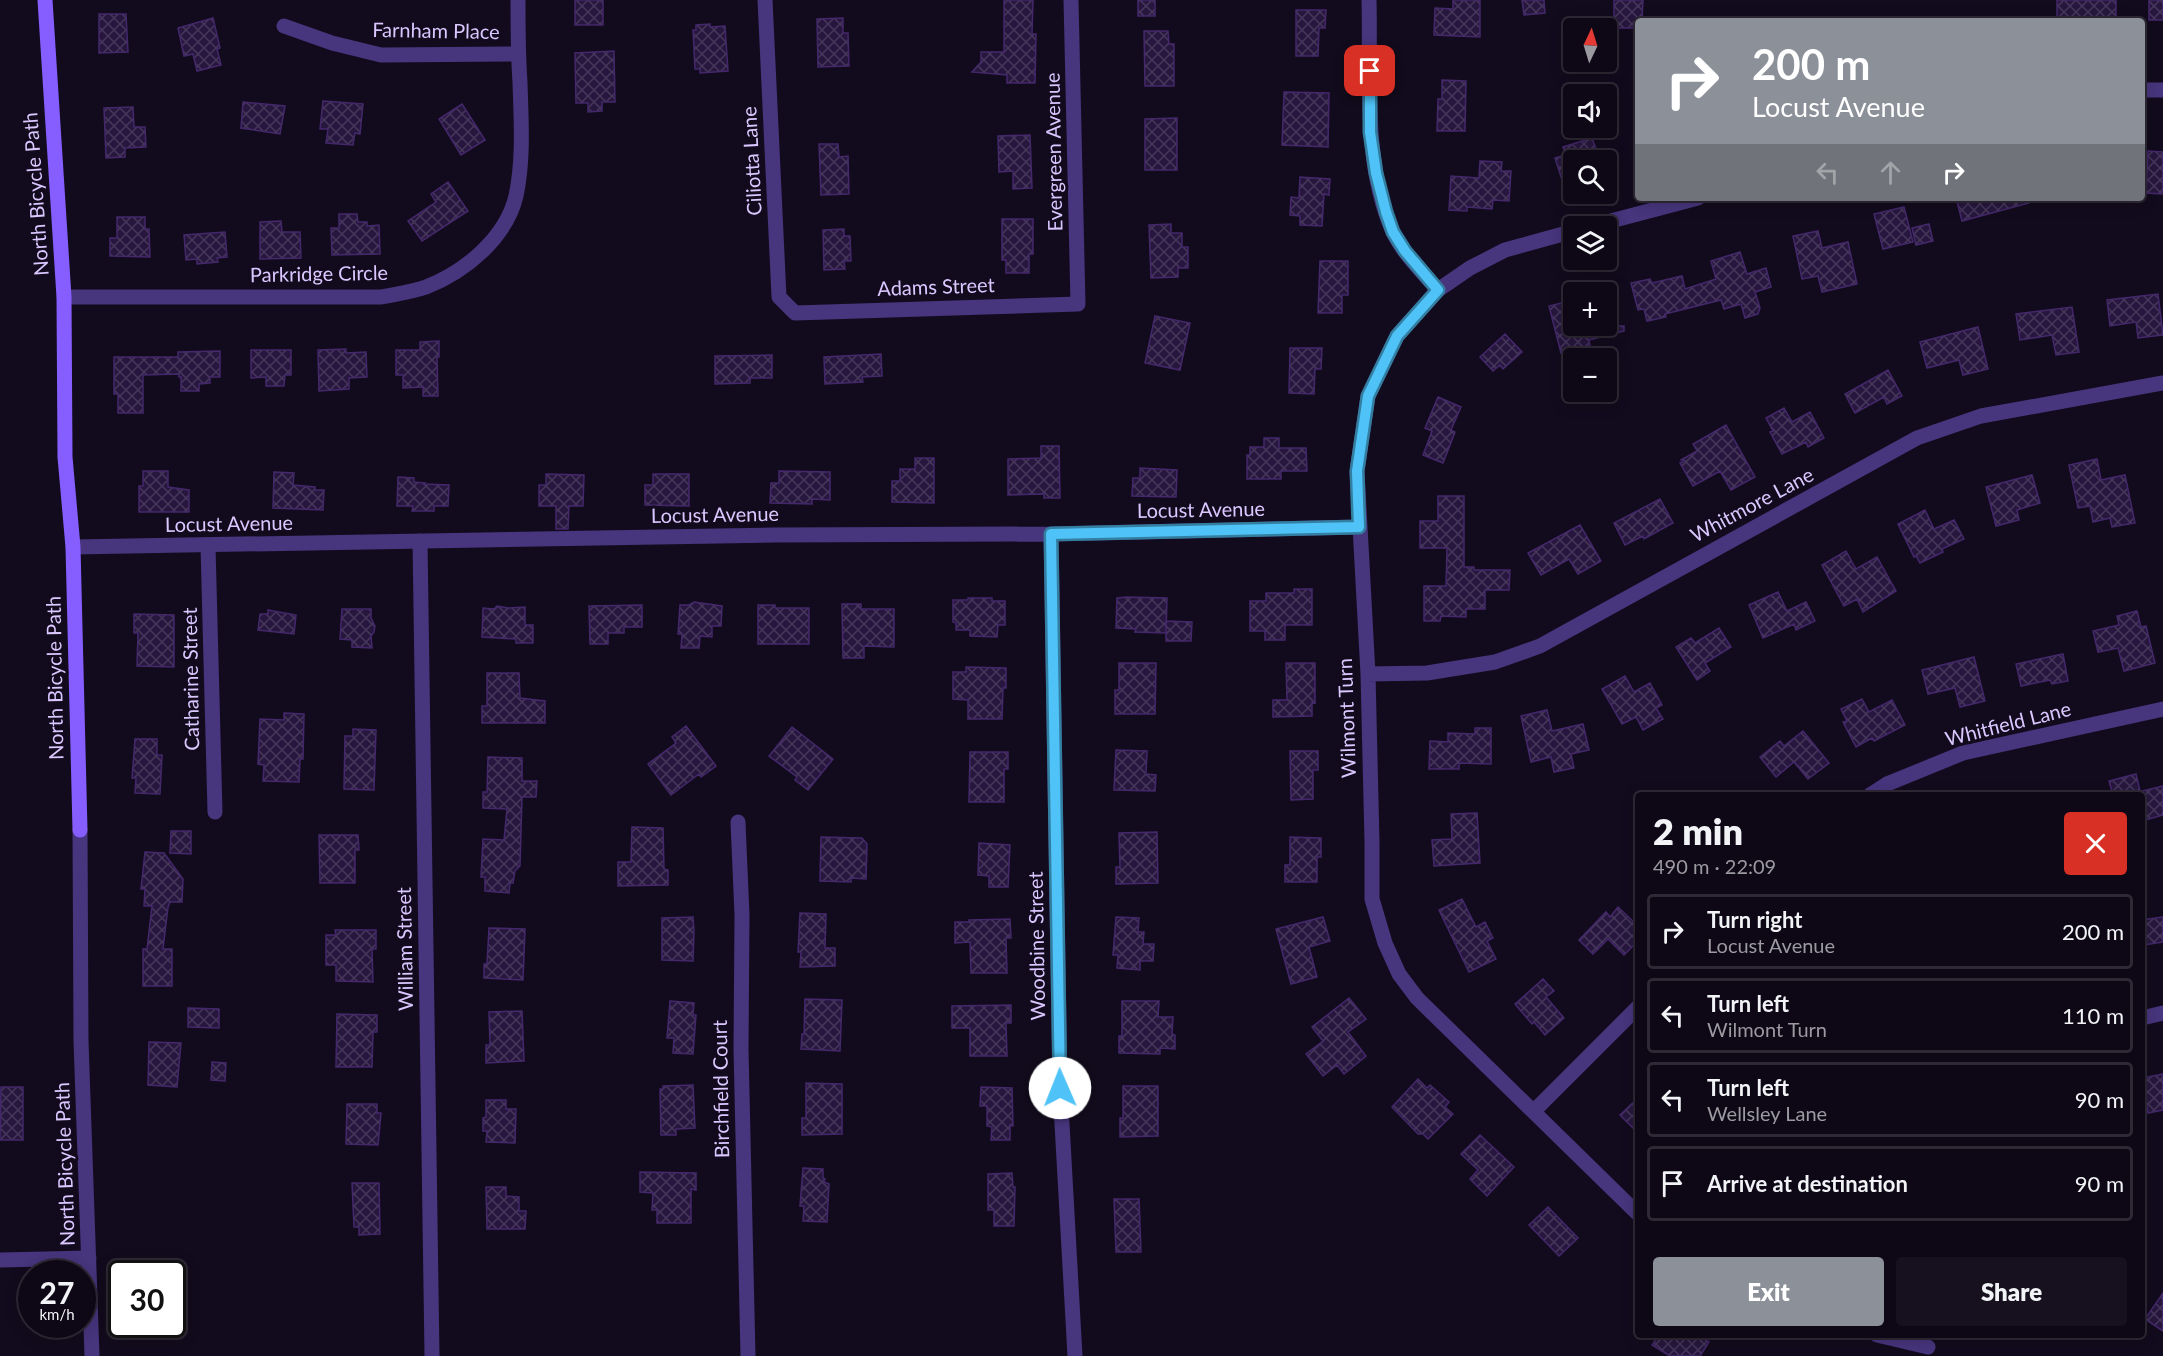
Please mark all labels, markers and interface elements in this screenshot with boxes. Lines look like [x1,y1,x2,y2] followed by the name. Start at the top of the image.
[372,17,500,43] street label: Farnham Place
[1563,18,1617,72] north arrow
[1563,18,1617,402] map controls
[1752,39,1870,89] text: 200 m
[1653,42,1731,120] icon: right
[1344,45,1395,96] pin
[1353,54,1386,87] icon: arrive
[1040,72,1066,232] street label: Evergreen Avenue
[1563,84,1617,138] button: sound
[1752,90,1925,123] text: Locust Avenue
[736,106,766,216] street label: Ciliotta Lane
[17,111,53,277] street label: North Bicycle Path
[1563,150,1617,204] button: search
[1811,156,1844,189] icon: left
[1874,156,1907,189] icon: ahead
[1937,156,1970,189] icon: right
[1563,216,1617,270] button: layers
[250,260,388,286] street label: Parkridge Circle
[877,272,995,300] street label: Adams Street
[1563,282,1617,336] button: +
[1563,348,1617,402] button: −
[1686,462,1817,547] street label: Whitmore Lane
[1137,496,1265,522] street label: Locust Avenue
[651,501,779,527] street label: Locust Avenue
[165,510,293,536] street label: Locust Avenue
[41,596,67,760] street label: North Bicycle Path
[177,607,203,751] street label: Catharine Street
[1332,658,1360,778] street label: Wilmont Turn
[1942,696,2073,750] street label: Whitfield Lane
[1653,809,1743,853] text: 2 min
[2064,812,2127,875] button: close
[1653,854,1776,878] text: 490 m · 22:09
[1023,871,1049,1021] street label: Woodbine Street
[391,887,417,1011] street label: William Street
[1707,906,1802,933] text: Turn right
[1656,915,1689,948] icon: right
[2062,918,2124,945] text: 200 m
[1707,933,1835,957] text: Locust Avenue
[1707,990,1789,1017] text: Turn left
[1656,999,1689,1032] icon: left
[2062,1002,2124,1029] text: 110 m
[1707,1017,1827,1041] text: Wilmont Turn
[707,1020,733,1158] street label: Birchfield Court
[1028,1056,1092,1120] position arrow
[1707,1074,1789,1101] text: Turn left
[49,1082,79,1246] street label: North Bicycle Path
[1656,1083,1689,1116] icon: left
[2075,1086,2124,1113] text: 90 m
[1707,1101,1827,1125] text: Wellsley Lane
[1656,1167,1689,1200] icon: arrive
[1707,1170,1908,1197] text: Arrive at destination
[2075,1170,2124,1197] text: 90 m
[1653,1257,1884,1326] button: Exit
[1896,1257,2127,1326] button: Share
[108,1260,186,1338] speed limit sign: 30
[40,1274,74,1310] text: 27
[39,1305,75,1323] text: km/h

